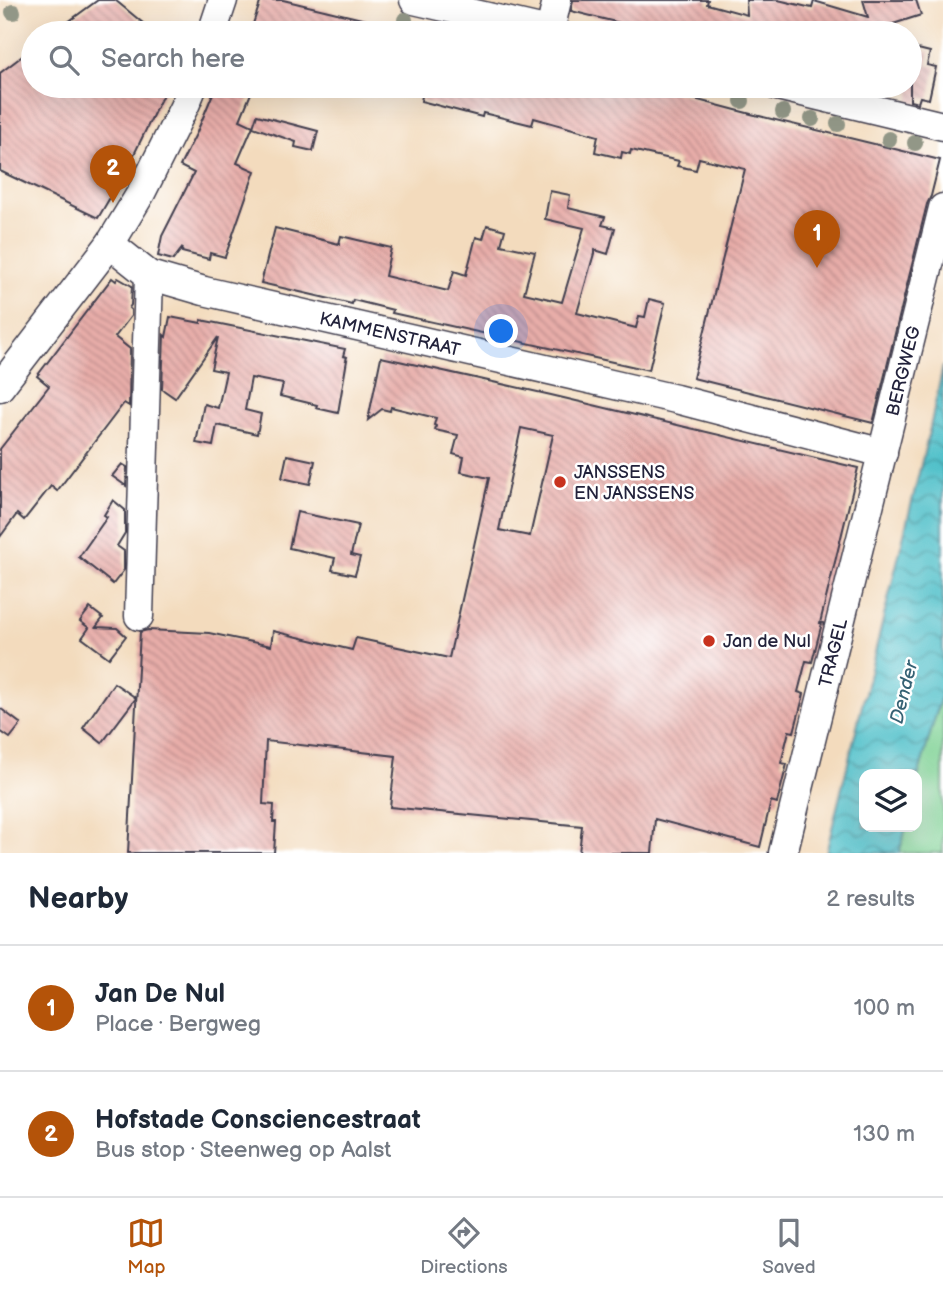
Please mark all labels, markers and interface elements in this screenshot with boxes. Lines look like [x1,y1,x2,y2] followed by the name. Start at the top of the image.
[21,21,922,98] search box
[45,41,83,79] icon: search
[101,44,245,75] text: Search here
[90,145,136,203] pin: 2
[794,210,840,268] pin: 1
[317,308,463,361] street label: KAMMENSTRAAT
[484,314,518,348] your location
[882,324,925,418] street label: BERGWEG
[574,462,695,504] place label: JANSSENS EN JANSSENS
[552,474,568,490] marker: JANSSENS EN JANSSENS
[815,616,852,690] street label: TRAGEL
[723,631,811,652] place label: Jan de Nul
[701,633,717,649] marker: Jan de Nul
[886,657,924,726] water label: Dender
[859,769,922,832] map controls
[859,769,922,832] button: layers
[28,881,128,917] text: Nearby
[826,885,915,913] text: 2 results
[95,979,225,1010] text: Jan De Nul
[46,994,56,1022] text: 1
[854,994,915,1022] text: 100 m
[95,1010,261,1038] text: Place · Bergweg
[95,1105,421,1136] text: Hofstade Consciencestraat
[44,1120,58,1148] text: 2
[853,1120,915,1148] text: 130 m
[95,1136,391,1164] text: Bus stop · Steenweg op Aalst
[127,1214,166,1279] tab: Map
[420,1214,508,1279] tab: Directions
[762,1214,816,1279] tab: Saved

